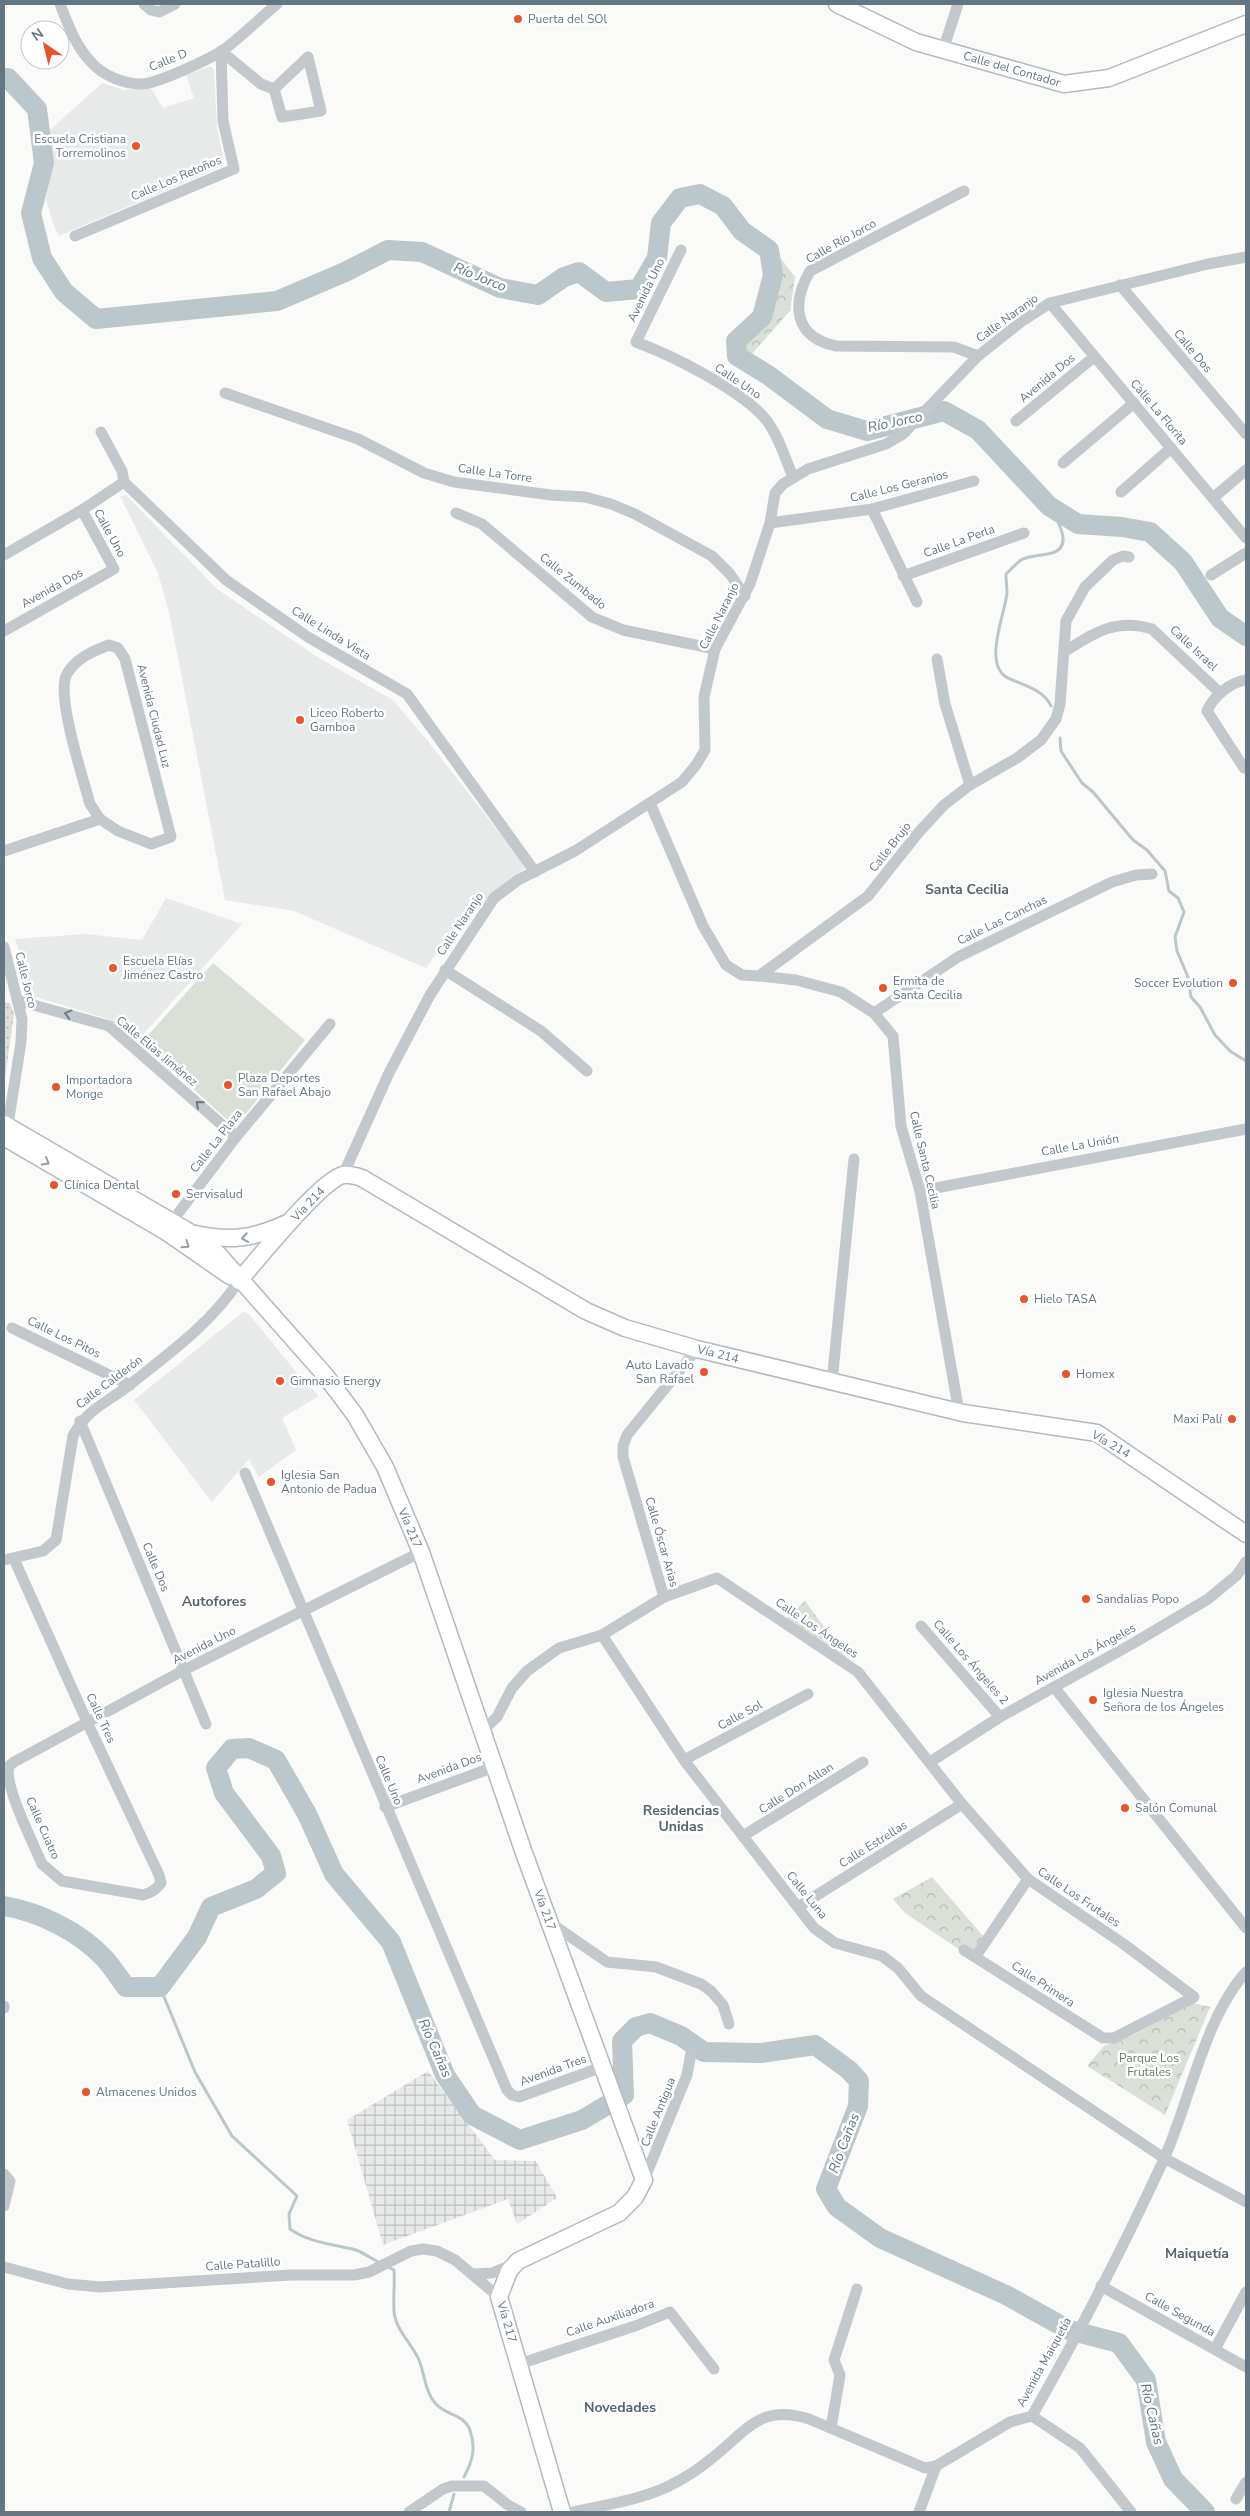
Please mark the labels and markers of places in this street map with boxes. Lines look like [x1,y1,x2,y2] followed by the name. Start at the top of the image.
[528,11,607,27] place label: Puerta del SOl
[512,13,524,25] marker: Puerta del SOl
[34,131,126,161] place label: Escuela Cristiana Torremolinos
[130,140,142,152] marker: Escuela Cristiana Torremolinos
[310,705,385,735] place label: Liceo Roberto Gamboa
[294,714,306,726] marker: Liceo Roberto Gamboa
[122,953,204,983] place label: Escuela Elías Jiménez Castro
[107,962,119,974] marker: Escuela Elías Jiménez Castro
[893,973,962,1003] place label: Ermita de Santa Cecilia
[1134,975,1223,991] place label: Soccer Evolution
[1227,977,1239,989] marker: Soccer Evolution
[877,982,889,994] marker: Ermita de Santa Cecilia
[238,1070,331,1100] place label: Plaza Deportes San Rafael Abajo
[66,1072,132,1102] place label: Importadora Monge
[222,1079,234,1091] marker: Plaza Deportes San Rafael Abajo
[50,1081,62,1093] marker: Importadora Monge
[64,1177,140,1193] place label: Clínica Dental
[48,1179,60,1191] marker: Clínica Dental
[186,1186,243,1202] place label: Servisalud
[170,1188,182,1200] marker: Servisalud
[1034,1291,1097,1307] place label: Hielo TASA
[1018,1293,1030,1305] marker: Hielo TASA
[626,1357,694,1387] place label: Auto Lavado San Rafael
[698,1366,710,1378] marker: Auto Lavado San Rafael
[1076,1366,1115,1382] place label: Homex
[1060,1368,1072,1380] marker: Homex
[290,1373,382,1389] place label: Gimnasio Energy
[274,1375,286,1387] marker: Gimnasio Energy
[1173,1411,1223,1427] place label: Maxi Palí
[1226,1413,1238,1425] marker: Maxi Palí
[281,1467,377,1497] place label: Iglesia San Antonio de Padua
[265,1476,277,1488] marker: Iglesia San Antonio de Padua
[1096,1591,1179,1607] place label: Sandalias Popo
[1080,1593,1092,1605] marker: Sandalias Popo
[1103,1685,1224,1715] place label: Iglesia Nuestra Señora de los Ángeles
[1087,1694,1099,1706] marker: Iglesia Nuestra Señora de los Ángeles
[1135,1800,1217,1816] place label: Salón Comunal
[1119,1802,1131,1814] marker: Salón Comunal
[96,2084,197,2100] place label: Almacenes Unidos
[80,2086,92,2098] marker: Almacenes Unidos

